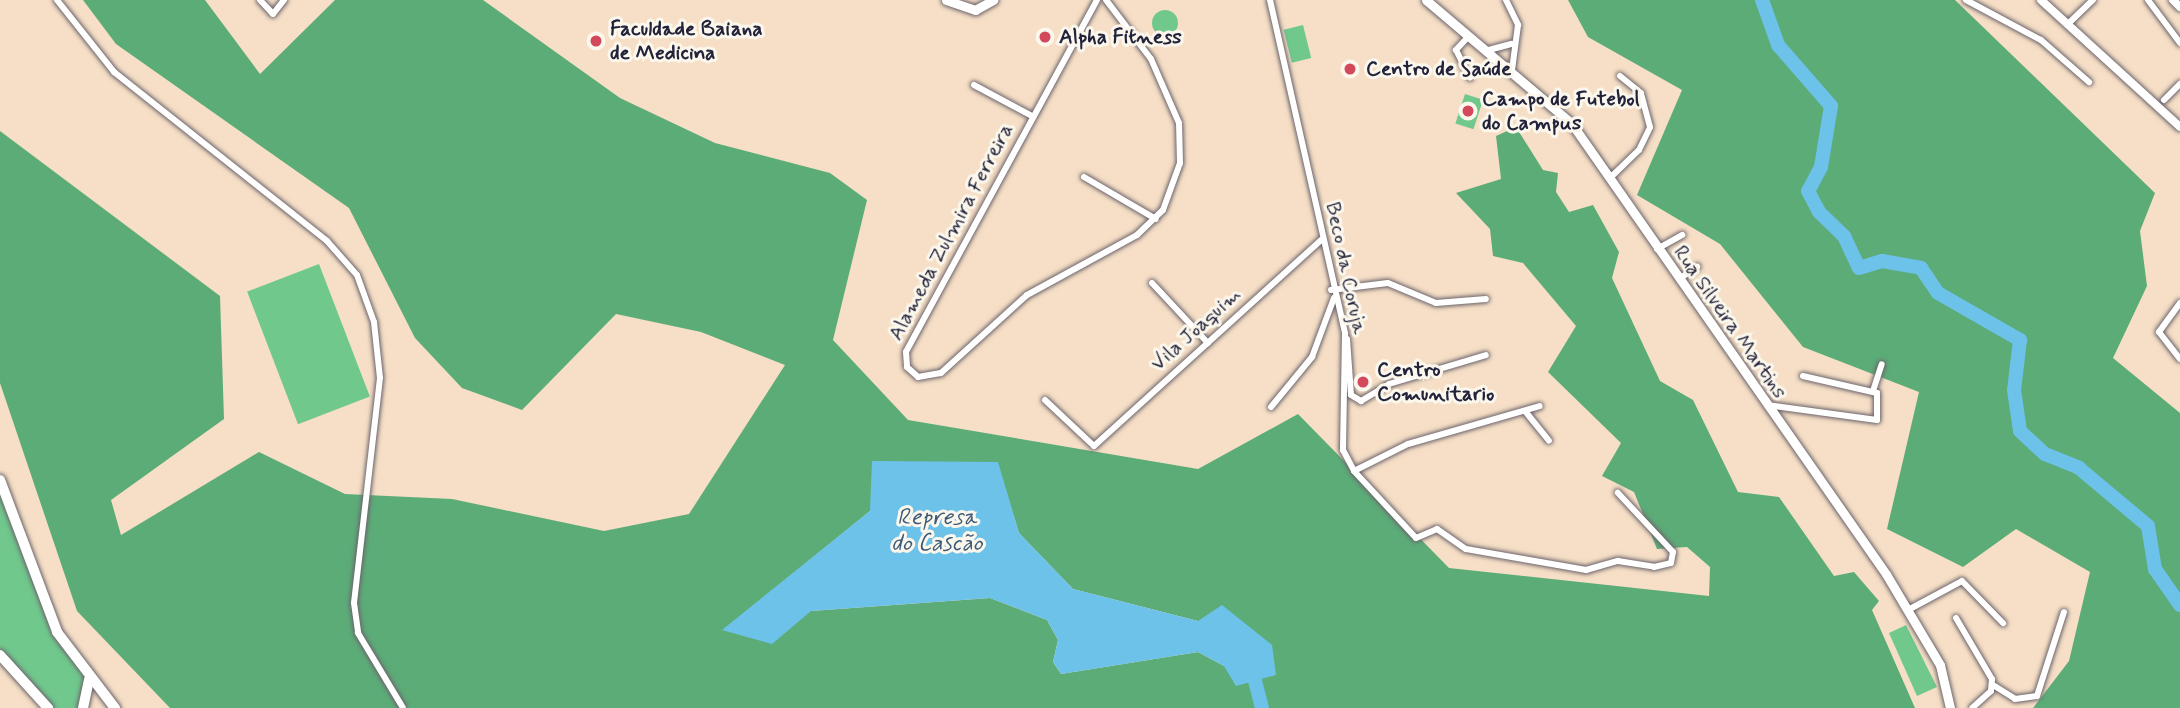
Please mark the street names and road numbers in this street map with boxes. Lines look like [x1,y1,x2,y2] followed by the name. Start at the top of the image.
[882,118,1020,346] street label: Alameda Zulmira Ferreira
[1320,202,1372,334] street label: Beco da Coruja
[1668,241,1792,403] street label: Rua Silveira Martins
[1143,279,1249,379] street label: Vila Joaquim

